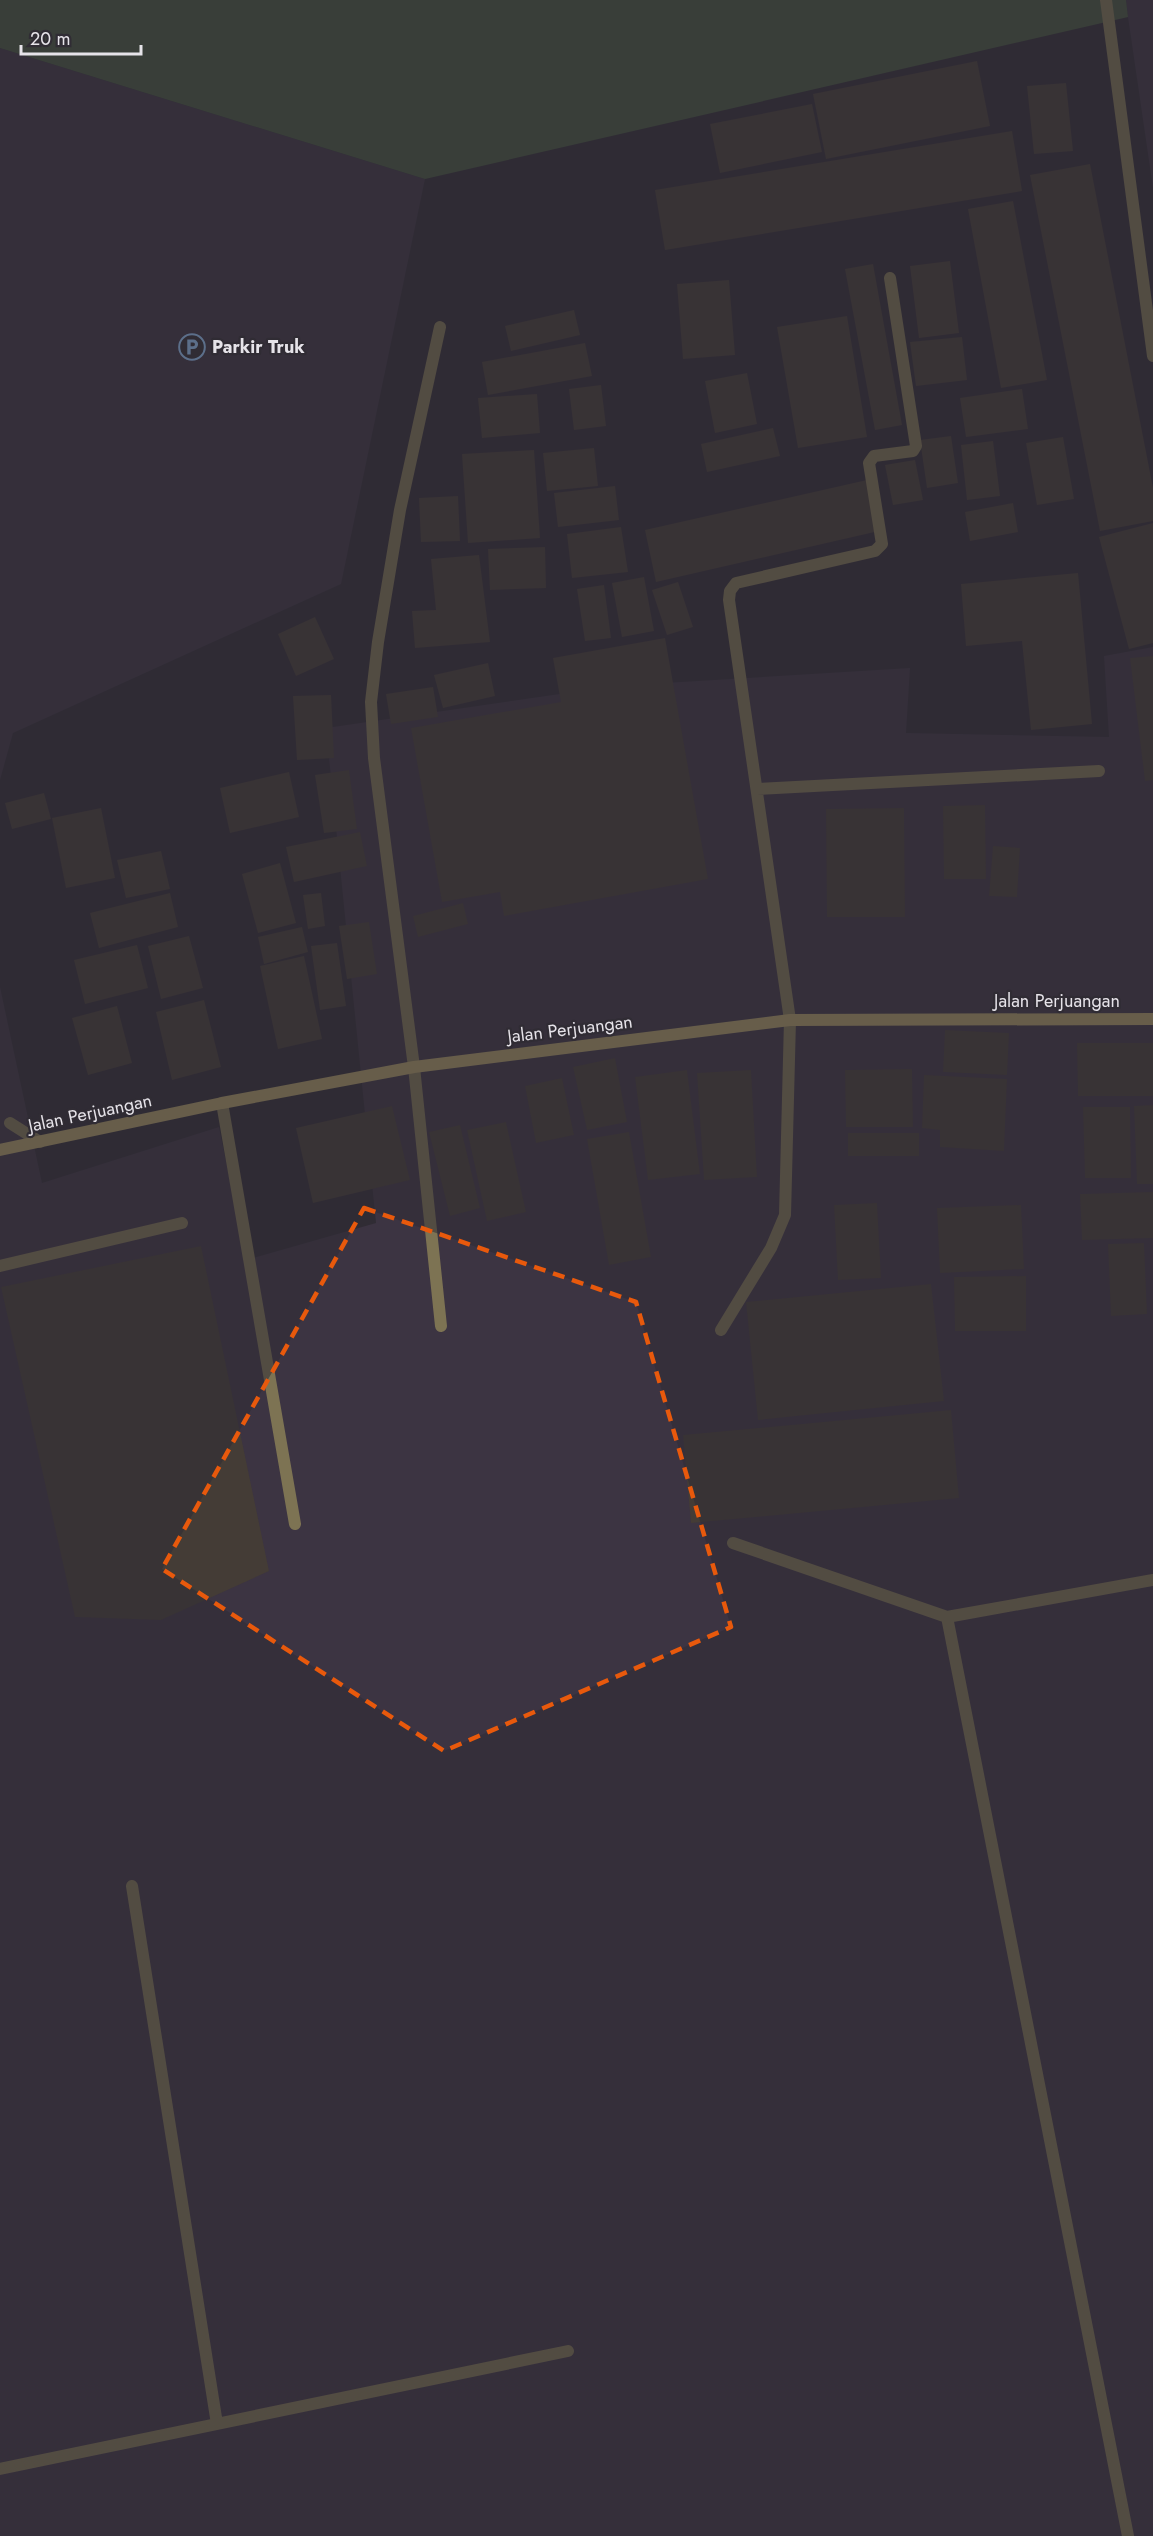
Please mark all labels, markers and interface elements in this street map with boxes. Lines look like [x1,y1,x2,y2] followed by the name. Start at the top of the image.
[21,18,141,56] scale bar
[30,26,70,52] text: 20 m
[177,332,207,362] parking icon: Parkir Truk
[212,334,305,360] place label: Parkir Truk
[992,988,1120,1014] street label: Jalan Perjuangan
[504,1008,634,1050] street label: Jalan Perjuangan
[24,1087,154,1139] street label: Jalan Perjuangan

